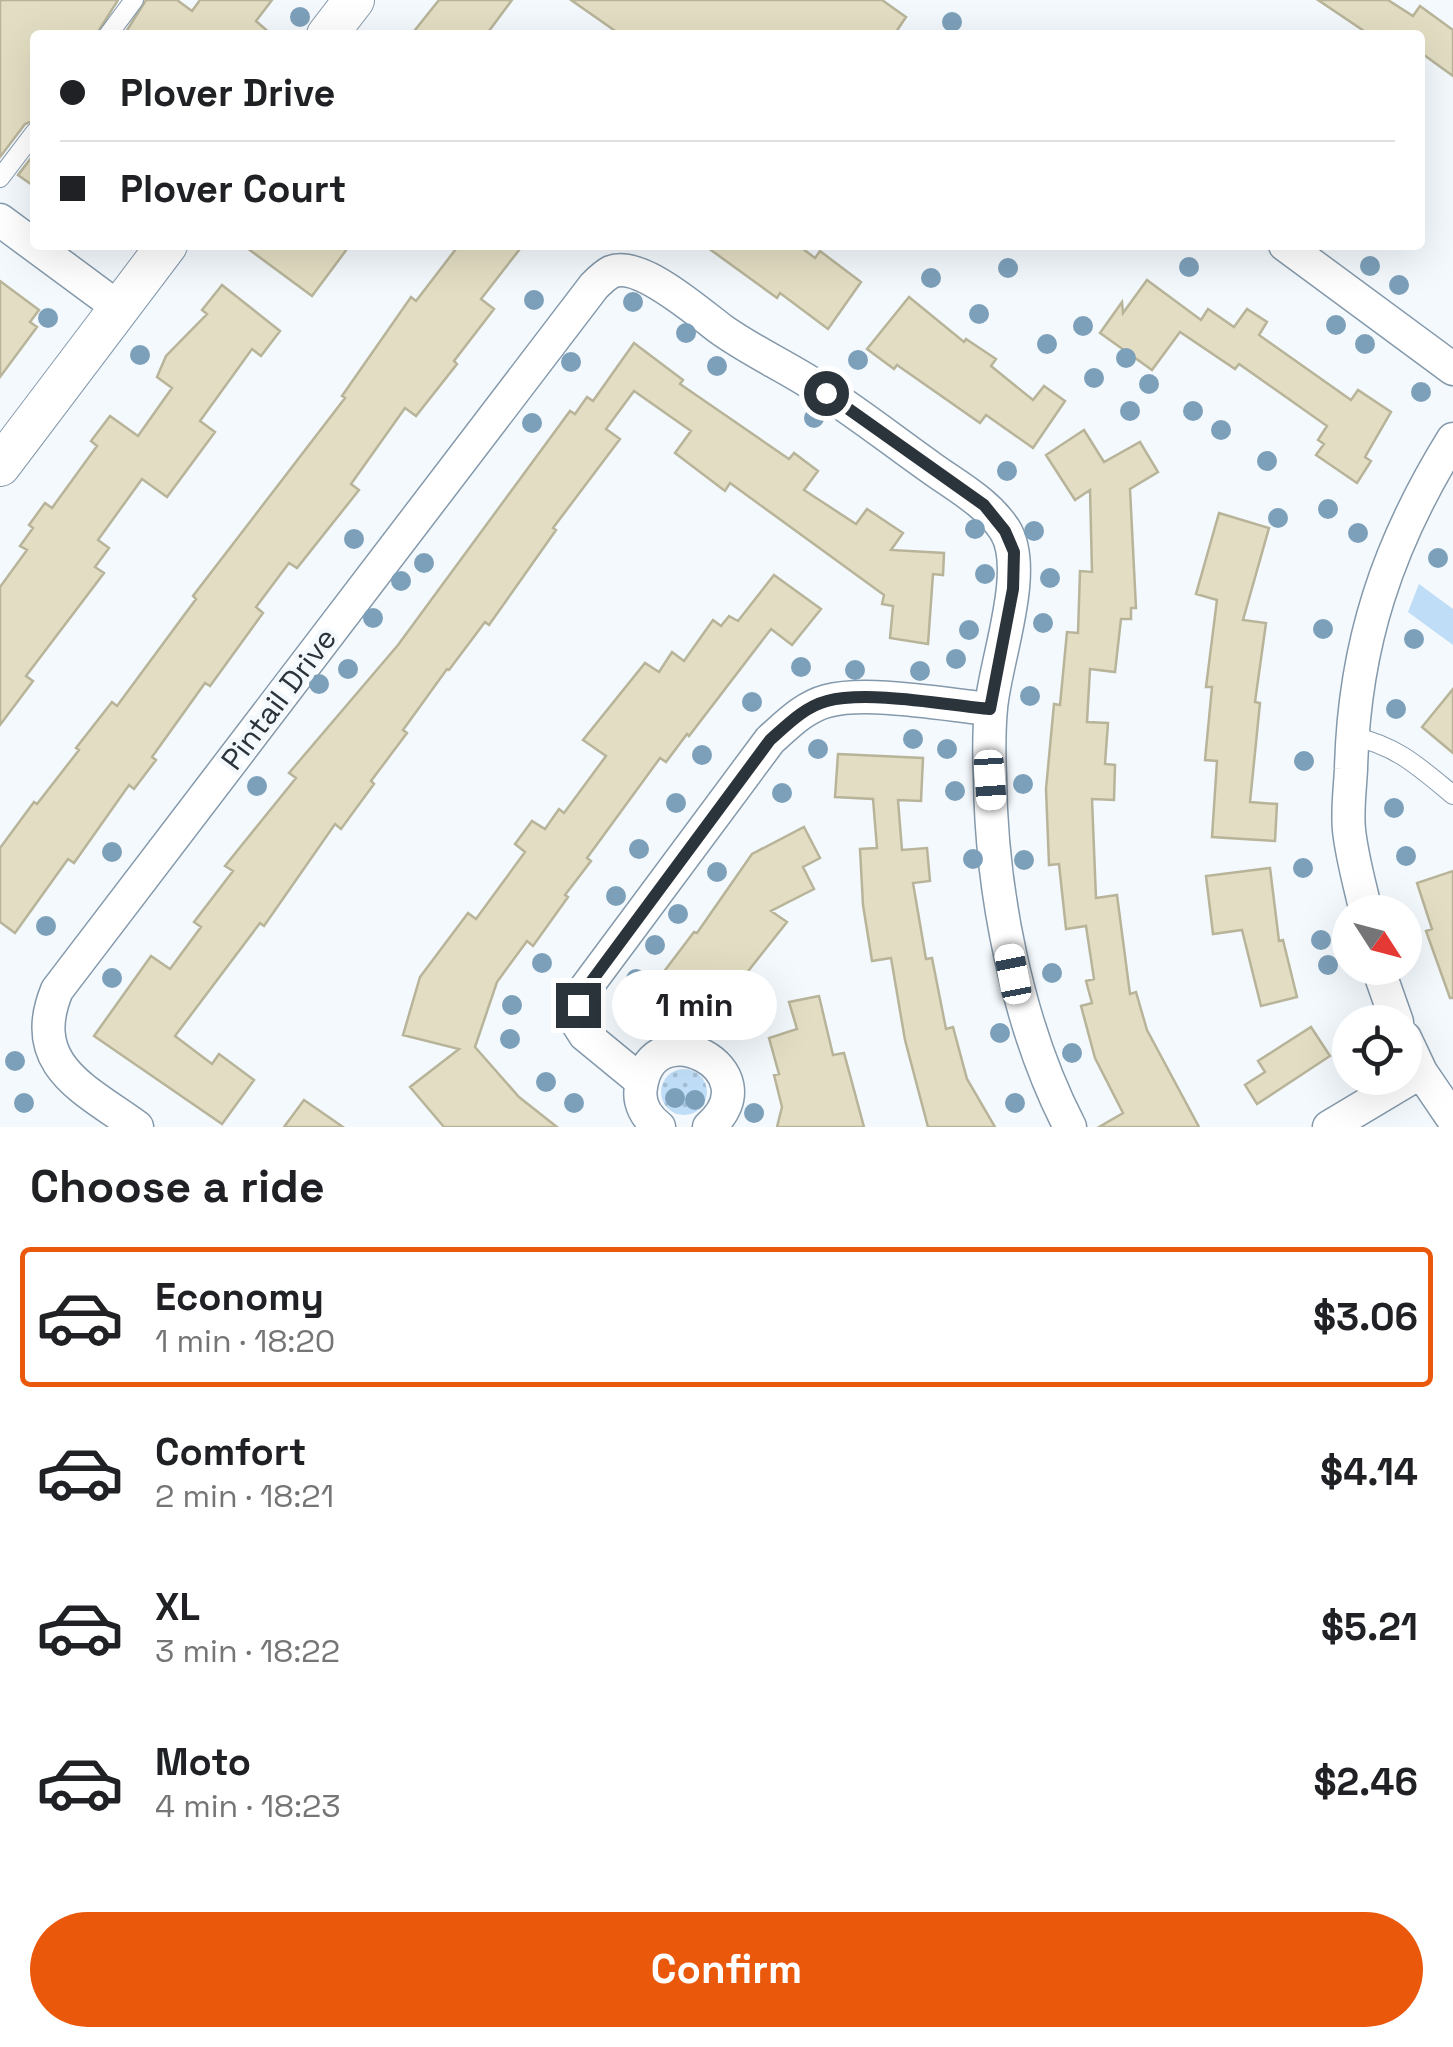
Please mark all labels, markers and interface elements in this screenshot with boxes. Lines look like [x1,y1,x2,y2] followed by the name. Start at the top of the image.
[120,69,335,117] text: Plover Drive
[120,165,346,213] text: Plover Court
[804,371,849,416] route start
[212,620,345,778] street label: Pintail Drive
[973,749,1007,811] car
[1332,895,1422,985] north arrow
[1332,895,1422,1095] map controls
[993,942,1033,1006] car
[613,970,778,1040] callout: 1 min
[556,983,601,1028] route end
[655,985,734,1025] text: 1 min
[1332,1005,1422,1095] button: locate
[30,1158,325,1215] text: Choose a ride
[35,1272,125,1362] icon: car
[155,1273,324,1321] text: Economy
[1313,1293,1418,1341] text: $3.06
[155,1321,335,1361] text: 1 min · 18:20
[35,1427,125,1517] icon: car
[155,1428,306,1476] text: Comfort
[1320,1448,1418,1496] text: $4.14
[155,1476,334,1516] text: 2 min · 18:21
[35,1582,125,1672] icon: car
[155,1583,200,1631] text: XL
[1321,1603,1418,1651] text: $5.21
[155,1631,340,1671] text: 3 min · 18:22
[35,1737,125,1827] icon: car
[155,1738,251,1786] text: Moto
[1313,1758,1418,1806] text: $2.46
[155,1786,341,1826] text: 4 min · 18:23
[30,1912,1423,2027] button: Confirm

